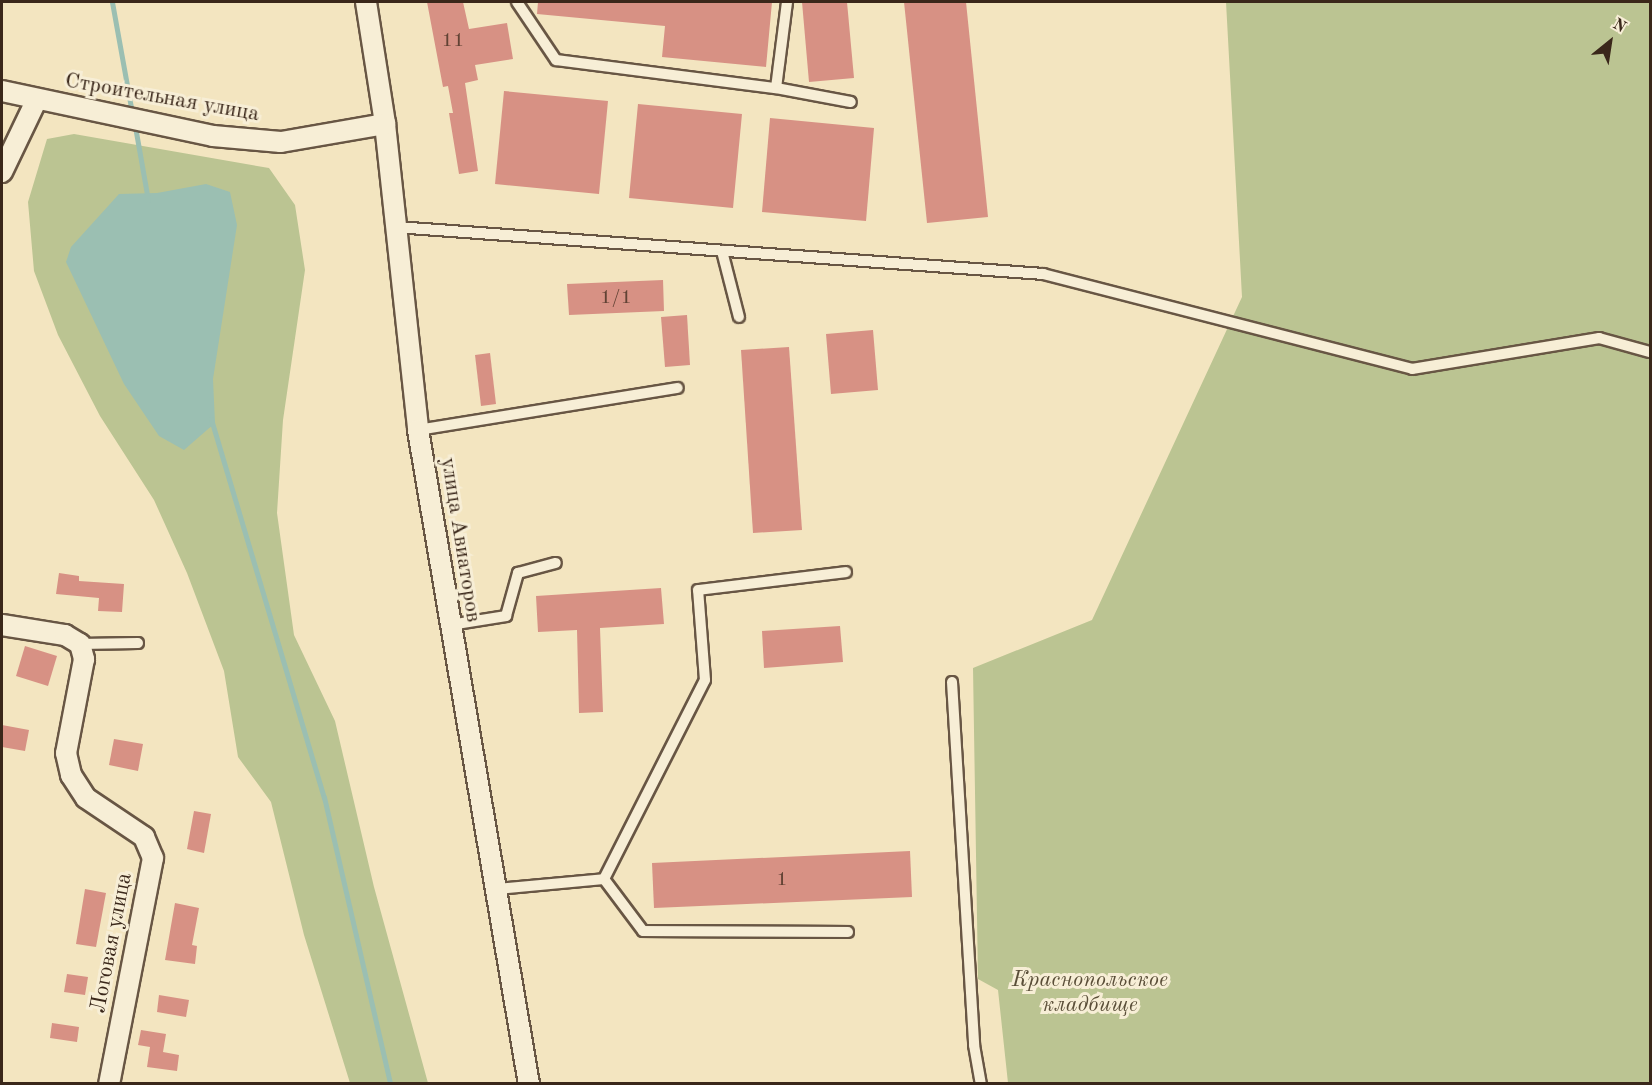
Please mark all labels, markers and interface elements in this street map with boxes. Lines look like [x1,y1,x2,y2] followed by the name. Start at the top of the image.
[1580,12,1640,72] north arrow
[1610,16,1628,36] text: N
[441,29,465,53] house number: 11
[63,68,261,128] street label: Строительная улица
[600,286,632,310] house number: 1/1
[434,456,486,624] street label: улица Авиаторов
[776,868,788,892] house number: 1
[85,870,139,1016] street label: Логовая улица
[1012,967,1168,1018] park label: Краснопольское кладбище

